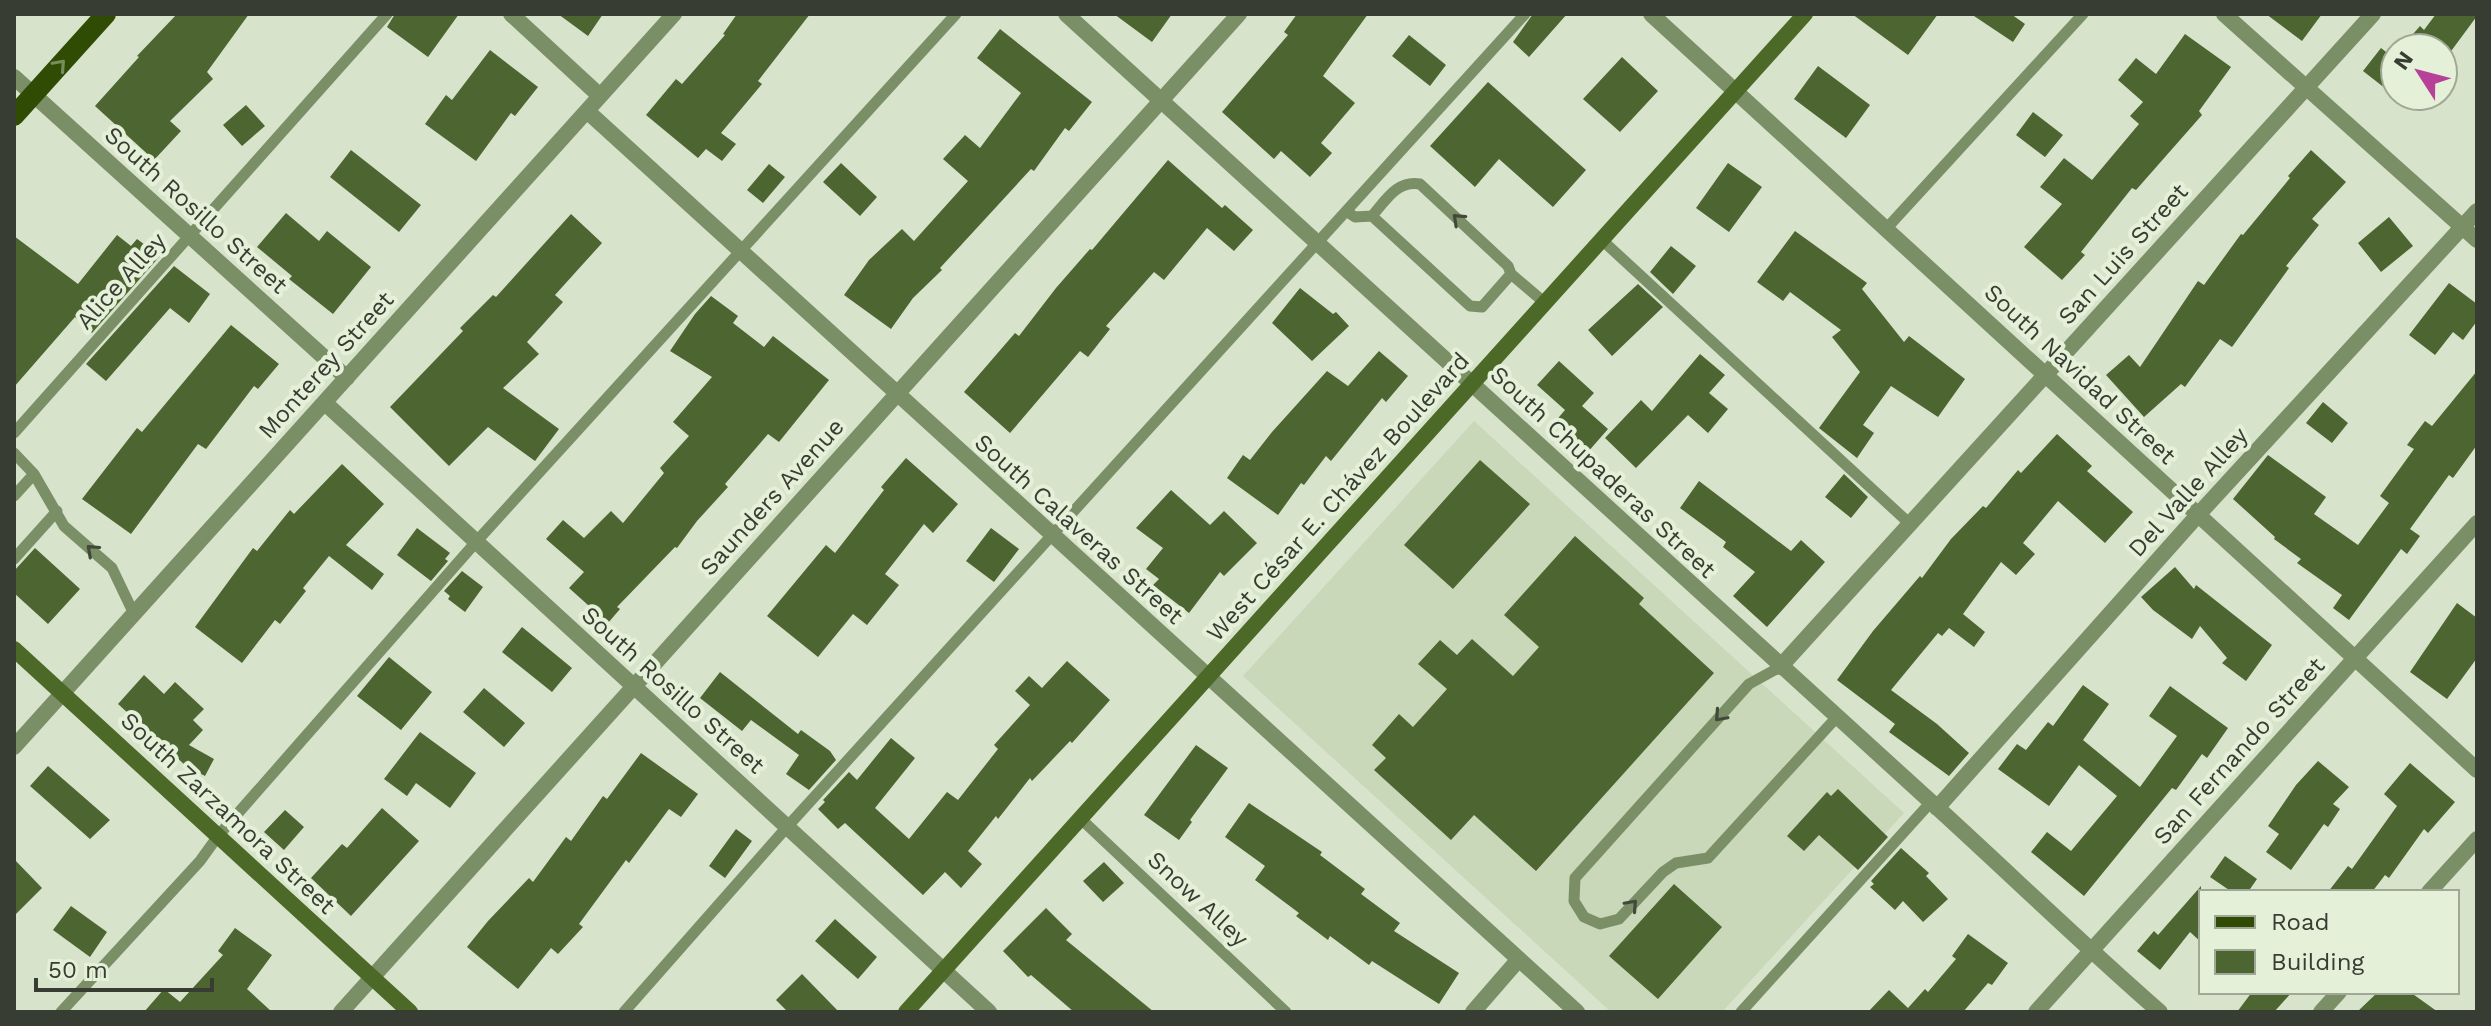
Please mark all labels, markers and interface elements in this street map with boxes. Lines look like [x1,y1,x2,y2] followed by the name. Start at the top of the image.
[2379,32,2459,112] north arrow
[2388,47,2418,74] text: N
[51,60,65,74] one-way arrow
[99,121,293,299] street label: South Rosillo Street
[2052,178,2194,330] street label: San Luis Street
[1452,214,1467,228] one-way arrow
[70,226,172,335] street label: Alice Alley
[1979,278,2181,470] street label: South Navidad Street
[253,286,399,444] street label: Monterey Street
[1201,347,1475,647] street label: West César E. Chávez Boulevard
[1485,360,1721,584] street label: South Chupaderas Street
[694,413,850,581] street label: Saunders Avenue
[2123,421,2254,563] street label: Del Valle Alley
[969,428,1189,630] street label: South Calaveras Street
[86,546,101,560] one-way arrow
[576,601,770,779] street label: South Rosillo Street
[2148,652,2330,850] street label: San Fernando Street
[115,706,341,920] street label: South Zarzamora Street
[1715,707,1730,721] one-way arrow
[1142,845,1254,953] street label: Snow Alley
[2199,890,2459,994] legend
[1622,900,1636,915] one-way arrow
[2271,908,2330,936] text: Road
[36,942,212,992] scale bar
[2271,948,2364,976] text: Building
[48,956,108,984] text: 50 m

